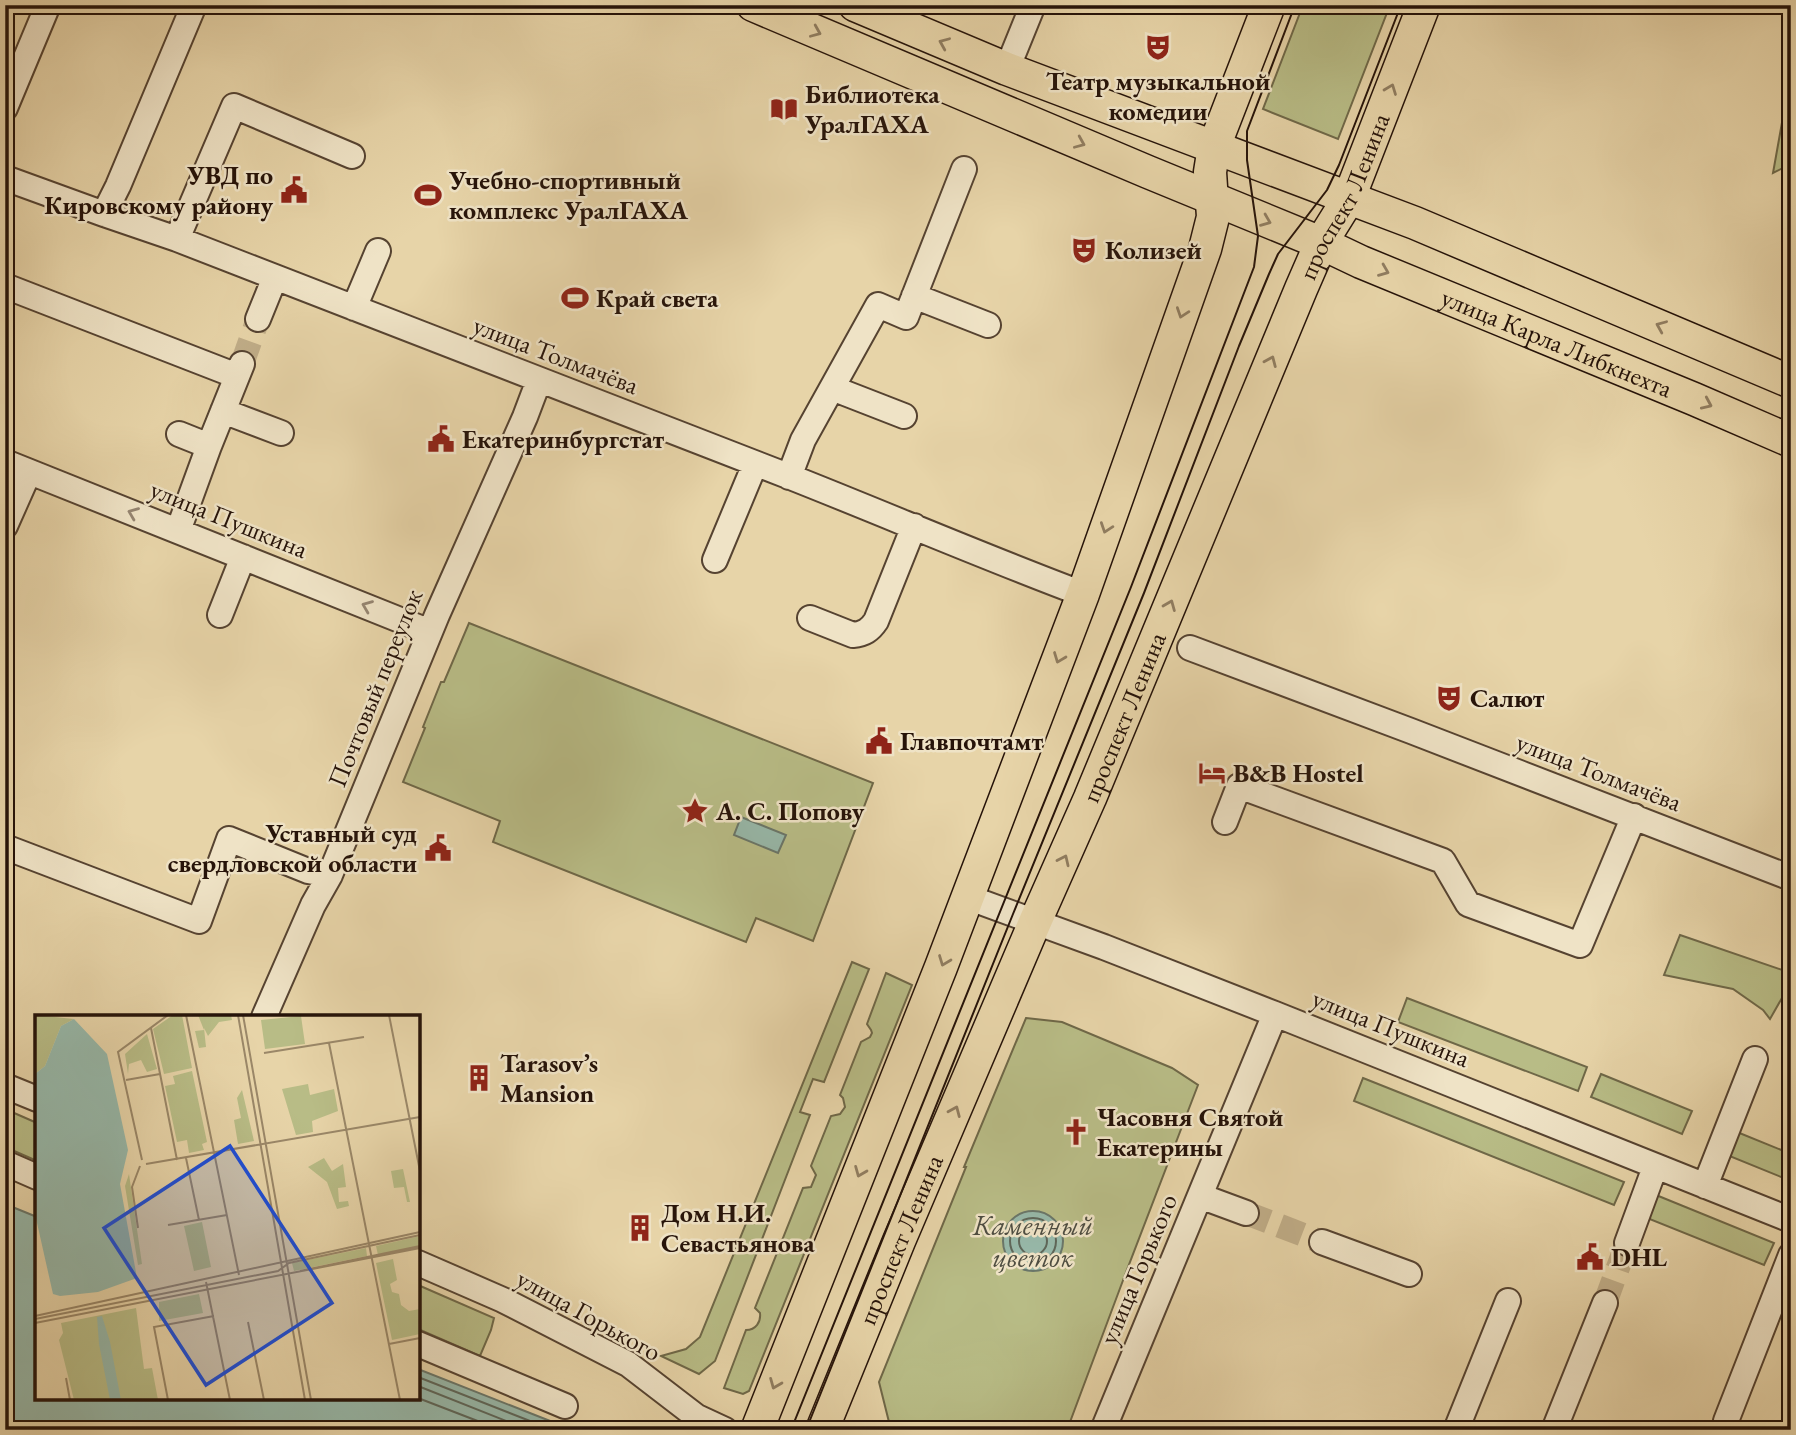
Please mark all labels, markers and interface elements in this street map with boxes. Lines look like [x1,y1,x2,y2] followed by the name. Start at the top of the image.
[809,24,821,38] one-way arrow
[1143,32,1173,62] theatre icon: Театр музыкальной комедии
[939,37,951,51] one-way arrow
[1046,64,1270,128] place label: Театр музыкальной комедии
[804,77,940,141] place label: Библиотека УралГАХА
[1383,83,1397,95] one-way arrow
[769,94,799,124] library icon: Библиотека УралГАХА
[1290,108,1398,285] street label: проспект Ленина
[1072,135,1085,149] one-way arrow
[44,158,273,222] place label: УВД по Кировскому району
[448,163,688,227] place label: Учебно-спортивный комплекс УралГАХА
[279,175,309,205] public building icon: УВД по Кировскому району
[413,180,443,210] sports icon: Учебно-спортивный комплекс УралГАХА
[1259,212,1271,226] one-way arrow
[1105,233,1202,267] place label: Колизей
[1069,235,1099,265] theatre icon: Колизей
[1377,263,1389,277] one-way arrow
[1436,280,1678,406] street label: улица Карла Либкнехта
[596,281,719,315] place label: Край света
[560,283,590,313] sports icon: Край света
[1176,307,1190,319] one-way arrow
[468,308,644,402] street label: улица Толмачёва
[1655,320,1668,334] one-way arrow
[1262,356,1276,368] one-way arrow
[1700,396,1713,410] one-way arrow
[462,422,665,456] place label: Екатеринбургстат
[426,424,456,454] public building icon: Екатеринбургстат
[145,472,313,566] street label: улица Пушкина
[128,507,140,521] one-way arrow
[1100,521,1114,533] one-way arrow
[320,583,430,792] street label: Почтовый переулок
[1161,600,1175,612] one-way arrow
[362,601,374,615] one-way arrow
[1073,626,1174,807] street label: проспект Ленина
[1053,651,1067,663] one-way arrow
[1470,681,1545,715] place label: Салют
[1434,683,1464,713] theatre icon: Салют
[900,724,1043,758] place label: Главпочтамт
[1511,725,1687,819] street label: улица Толмачёва
[864,726,894,756] public building icon: Главпочтамт
[1233,756,1364,790] place label: B&B Hostel
[1197,758,1227,788] hotel icon: B&B Hostel
[715,794,865,828] place label: А. С. Попову
[680,796,710,826] place icon: А. С. Попову
[168,816,417,880] place label: Уставный суд свердловской области
[423,833,453,863] public building icon: Уставный суд свердловской области
[1056,855,1070,868] one-way arrow
[938,954,952,966] one-way arrow
[1307,981,1475,1075] street label: улица Пушкина
[35,1015,420,1400] inset map
[500,1046,598,1110] place label: Tarasov’s Mansion
[464,1063,494,1093] building icon: Tarasov’s Mansion
[1097,1100,1283,1164] place label: Часовня Святой Екатерины
[947,1106,961,1118] one-way arrow
[1061,1117,1091,1147] church icon: Часовня Святой Екатерины
[850,1149,951,1329] street label: проспект Ленина
[854,1166,868,1178] one-way arrow
[1091,1189,1185,1349] street label: улица Горького
[661,1196,815,1260] place label: Дом Н.И. Севастьянова
[972,1207,1093,1275] water label: Каменный цветок
[625,1213,655,1243] building icon: Дом Н.И. Севастьянова
[1611,1240,1668,1274] place label: DHL
[1575,1242,1605,1272] public building icon: DHL
[511,1261,667,1369] street label: улица Горького
[770,1377,784,1389] one-way arrow

